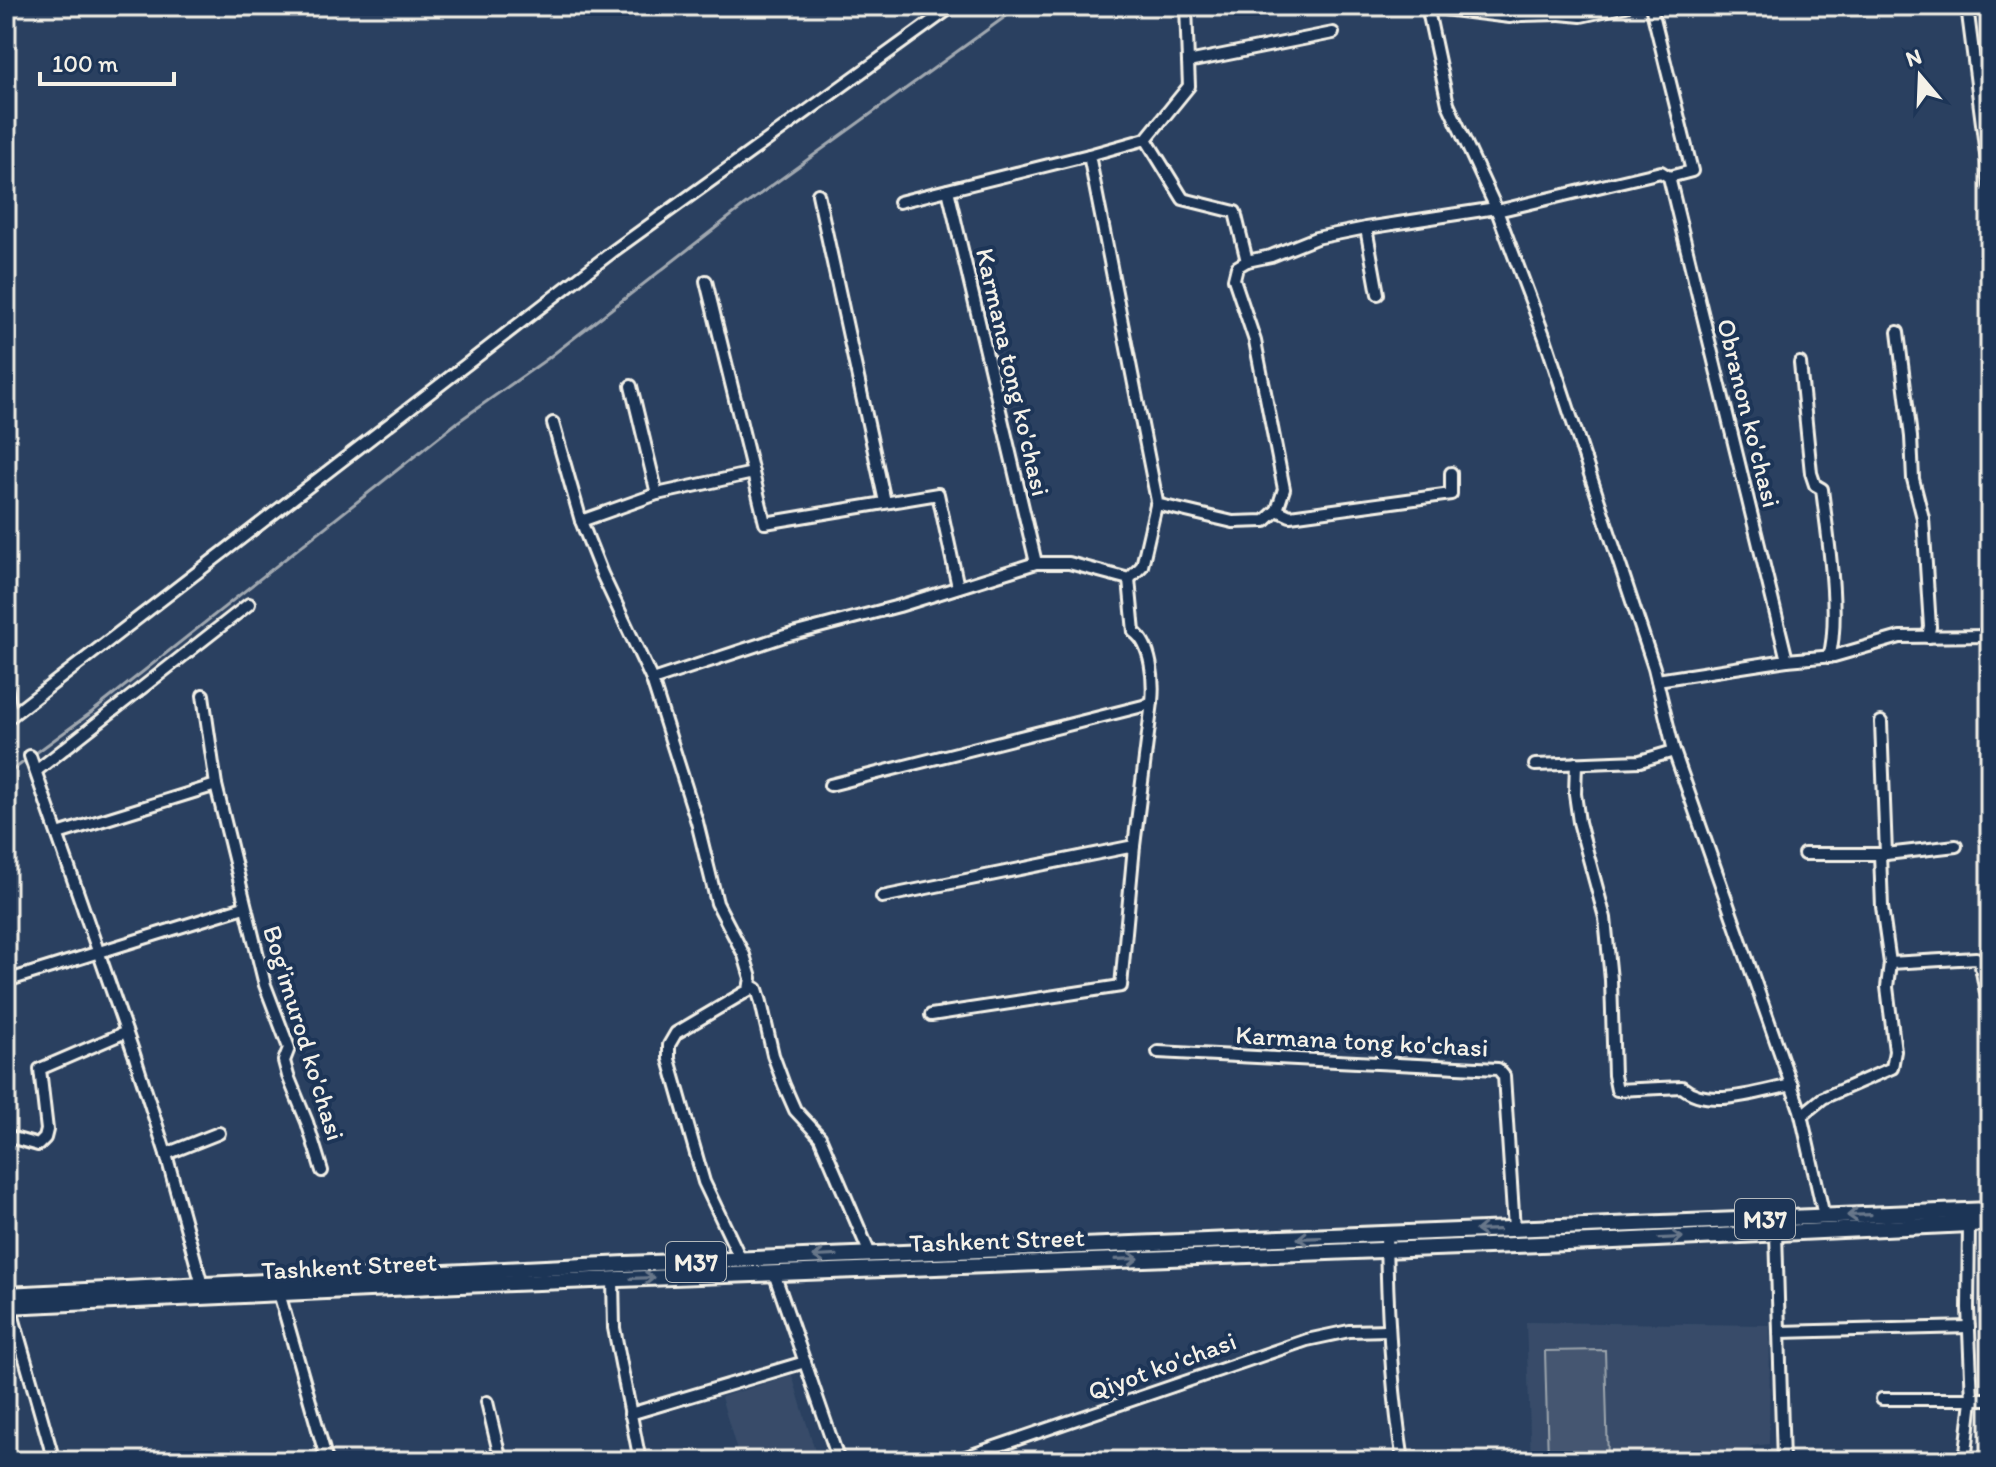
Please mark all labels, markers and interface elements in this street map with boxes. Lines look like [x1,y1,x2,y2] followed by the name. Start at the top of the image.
[40,36,174,86] scale bar
[1880,36,1960,116] north arrow
[1902,42,1925,73] text: N
[52,49,118,78] text: 100 m
[969,245,1057,499] street label: Karmana tong ko'chasi
[1710,315,1788,511] street label: Obranon ko'chasi
[256,921,352,1145] street label: Bog'imurod ko'chasi
[1235,1018,1489,1064] street label: Karmana tong ko'chasi
[1735,1199,1795,1239] road number: M37
[1846,1207,1873,1222] one-way arrow
[909,1221,1086,1259] street label: Tashkent Street
[1474,1223,1501,1238] one-way arrow
[1296,1230,1323,1245] one-way arrow
[1657,1230,1684,1245] one-way arrow
[666,1242,726,1282] road number: M37
[260,1245,438,1287] street label: Tashkent Street
[812,1249,839,1264] one-way arrow
[1113,1251,1140,1266] one-way arrow
[629,1271,656,1286] one-way arrow
[1084,1324,1240,1408] street label: Qiyot ko'chasi

